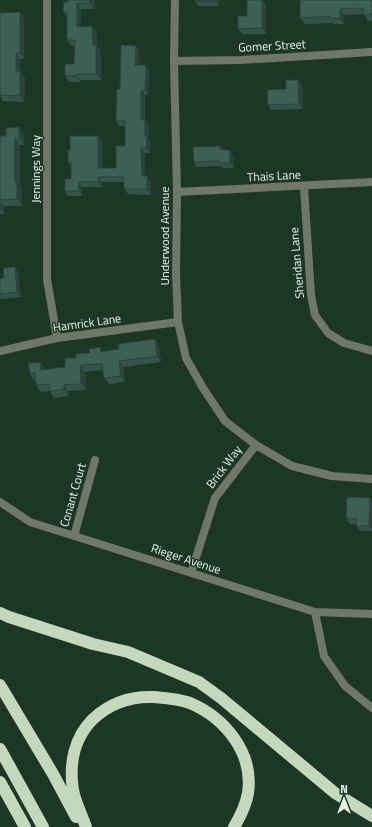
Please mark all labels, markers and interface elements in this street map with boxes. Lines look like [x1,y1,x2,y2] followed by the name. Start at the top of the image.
[238,34,307,57] street label: Gomer Street
[26,135,45,203] street label: Jennings Way
[247,165,301,186] street label: Thais Lane
[155,186,174,286] street label: Underwood Avenue
[284,227,309,299] street label: Sheridan Lane
[52,308,122,337] street label: Hamrick Lane
[201,441,246,492] street label: Brick Way
[54,460,91,529] street label: Conant Court
[149,538,224,579] street label: Rieger Avenue
[324,779,364,819] north arrow
[340,781,348,797] text: N

